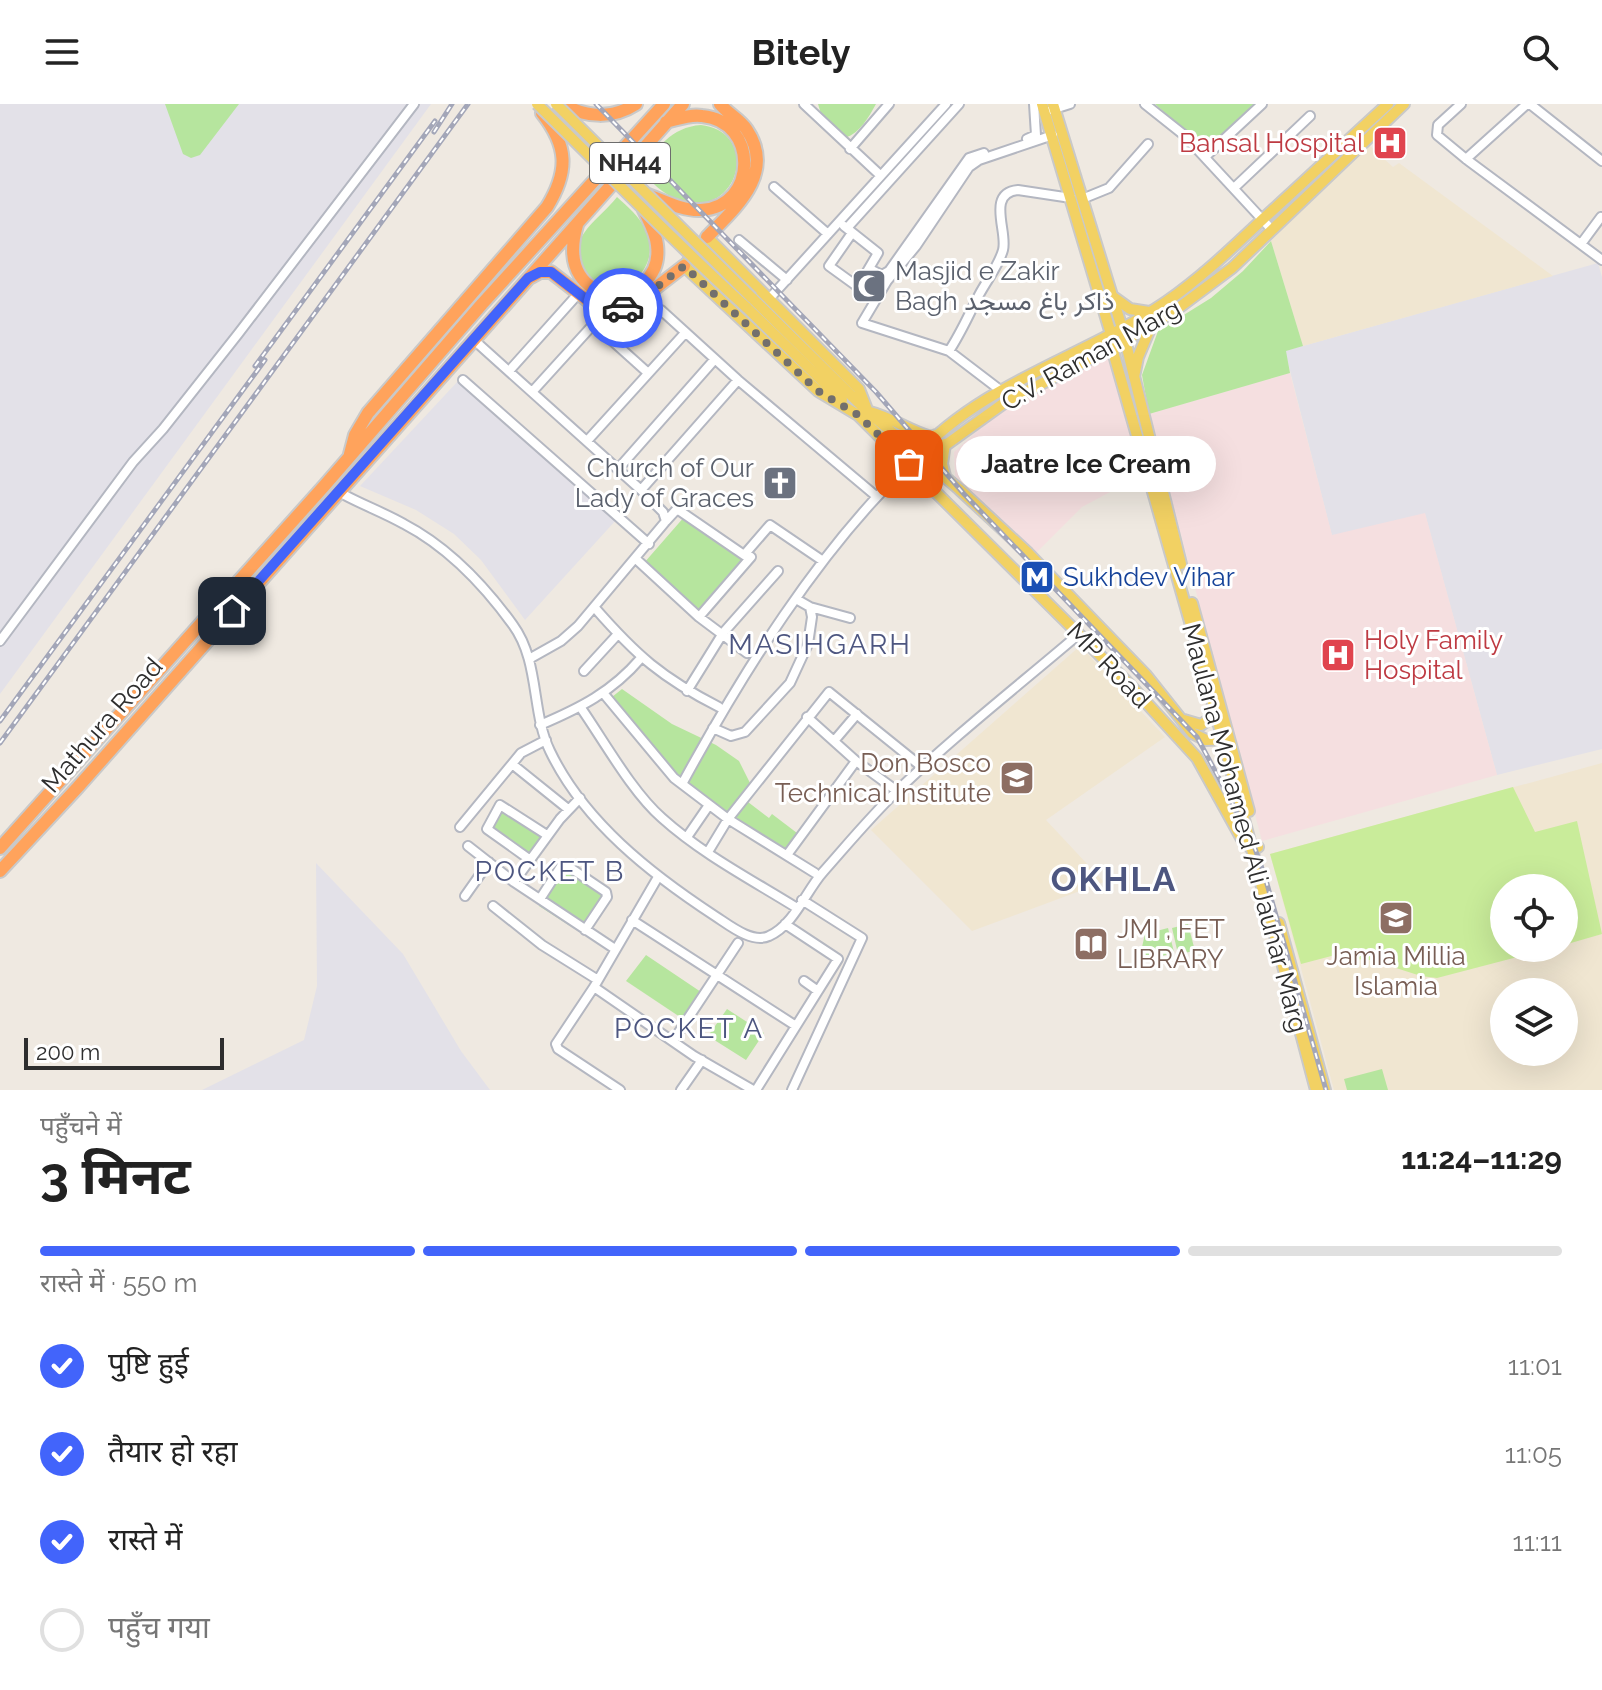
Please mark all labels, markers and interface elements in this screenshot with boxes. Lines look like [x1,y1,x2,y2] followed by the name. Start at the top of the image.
[40,30,84,74] icon: menu
[1518,30,1562,74] icon: search
[751,31,851,73] text: Bitely
[1371,124,1409,162] hospital icon: Bansal Hospital
[1179,128,1365,158] place label: Bansal Hospital
[590,143,670,183] road number: NH44
[895,256,1114,319] place label: Masjid e Zakir Bagh ذاکر باغ مسجد
[850,267,888,305] mosque icon: Masjid e Zakir Bagh ذاکر باغ مسجد
[583,268,663,348] courier
[601,286,645,330] icon: car
[996,293,1186,417] street label: C.V. Raman Marg
[875,430,943,498] pin
[957,436,1217,492] callout: Jaatre Ice Cream
[887,442,931,486] icon: bag
[981,449,1191,479] text: Jaatre Ice Cream
[575,453,754,513] place label: Church of Our Lady of Graces
[761,464,799,502] church icon: Church of Our Lady of Graces
[1018,558,1056,596] metro station icon: Sukhdev Vihar
[1063,562,1235,592] place label: Sukhdev Vihar
[198,577,266,645] pin
[210,589,254,633] icon: home
[1061,616,1157,714] street label: MP Road
[1176,620,1314,1036] street label: Maulana Mohamed Ali Jauhar Marg
[1364,625,1503,685] place label: Holy Family Hospital
[728,628,912,661] district label: MASIHGARH
[1319,636,1357,674] hospital icon: Holy Family Hospital
[35,652,169,798] street label: Mathura Road
[775,748,991,808] place label: Don Bosco Technical Institute
[998,759,1036,797] school or university icon: Don Bosco Technical Institute
[475,855,625,888] district label: POCKET B
[1051,859,1177,899] district label: OKHLA
[1490,874,1578,1066] map controls
[1490,874,1578,962] button: locate
[1377,899,1415,937] school or university icon: Jamia Millia Islamia
[1117,914,1225,974] place label: JMI , FET LIBRARY
[1072,925,1110,963] library icon: JMI , FET LIBRARY
[1326,941,1466,1001] place label: Jamia Millia Islamia
[1490,978,1578,1066] button: layers
[614,1012,764,1045] district label: POCKET A
[24,1034,224,1070] scale bar
[36,1039,100,1065] text: 200 m
[40,1111,122,1141] text: पहुँचने में
[1401,1141,1562,1176] text: 11:24–11:29
[40,1145,191,1206] text: 3 मिनट
[40,1268,197,1298] text: रास्ते में · 550 m
[40,1344,84,1388] icon: check
[108,1346,189,1381] text: पुष्टि हुई
[1508,1351,1562,1381] text: 11:01
[40,1432,84,1476] icon: check
[108,1434,238,1469] text: तैयार हो रहा
[1505,1439,1562,1469] text: 11:05
[40,1520,84,1564] icon: check
[108,1522,182,1557] text: रास्ते में
[1513,1527,1562,1557] text: 11:11
[108,1610,210,1645] text: पहुँच गया

